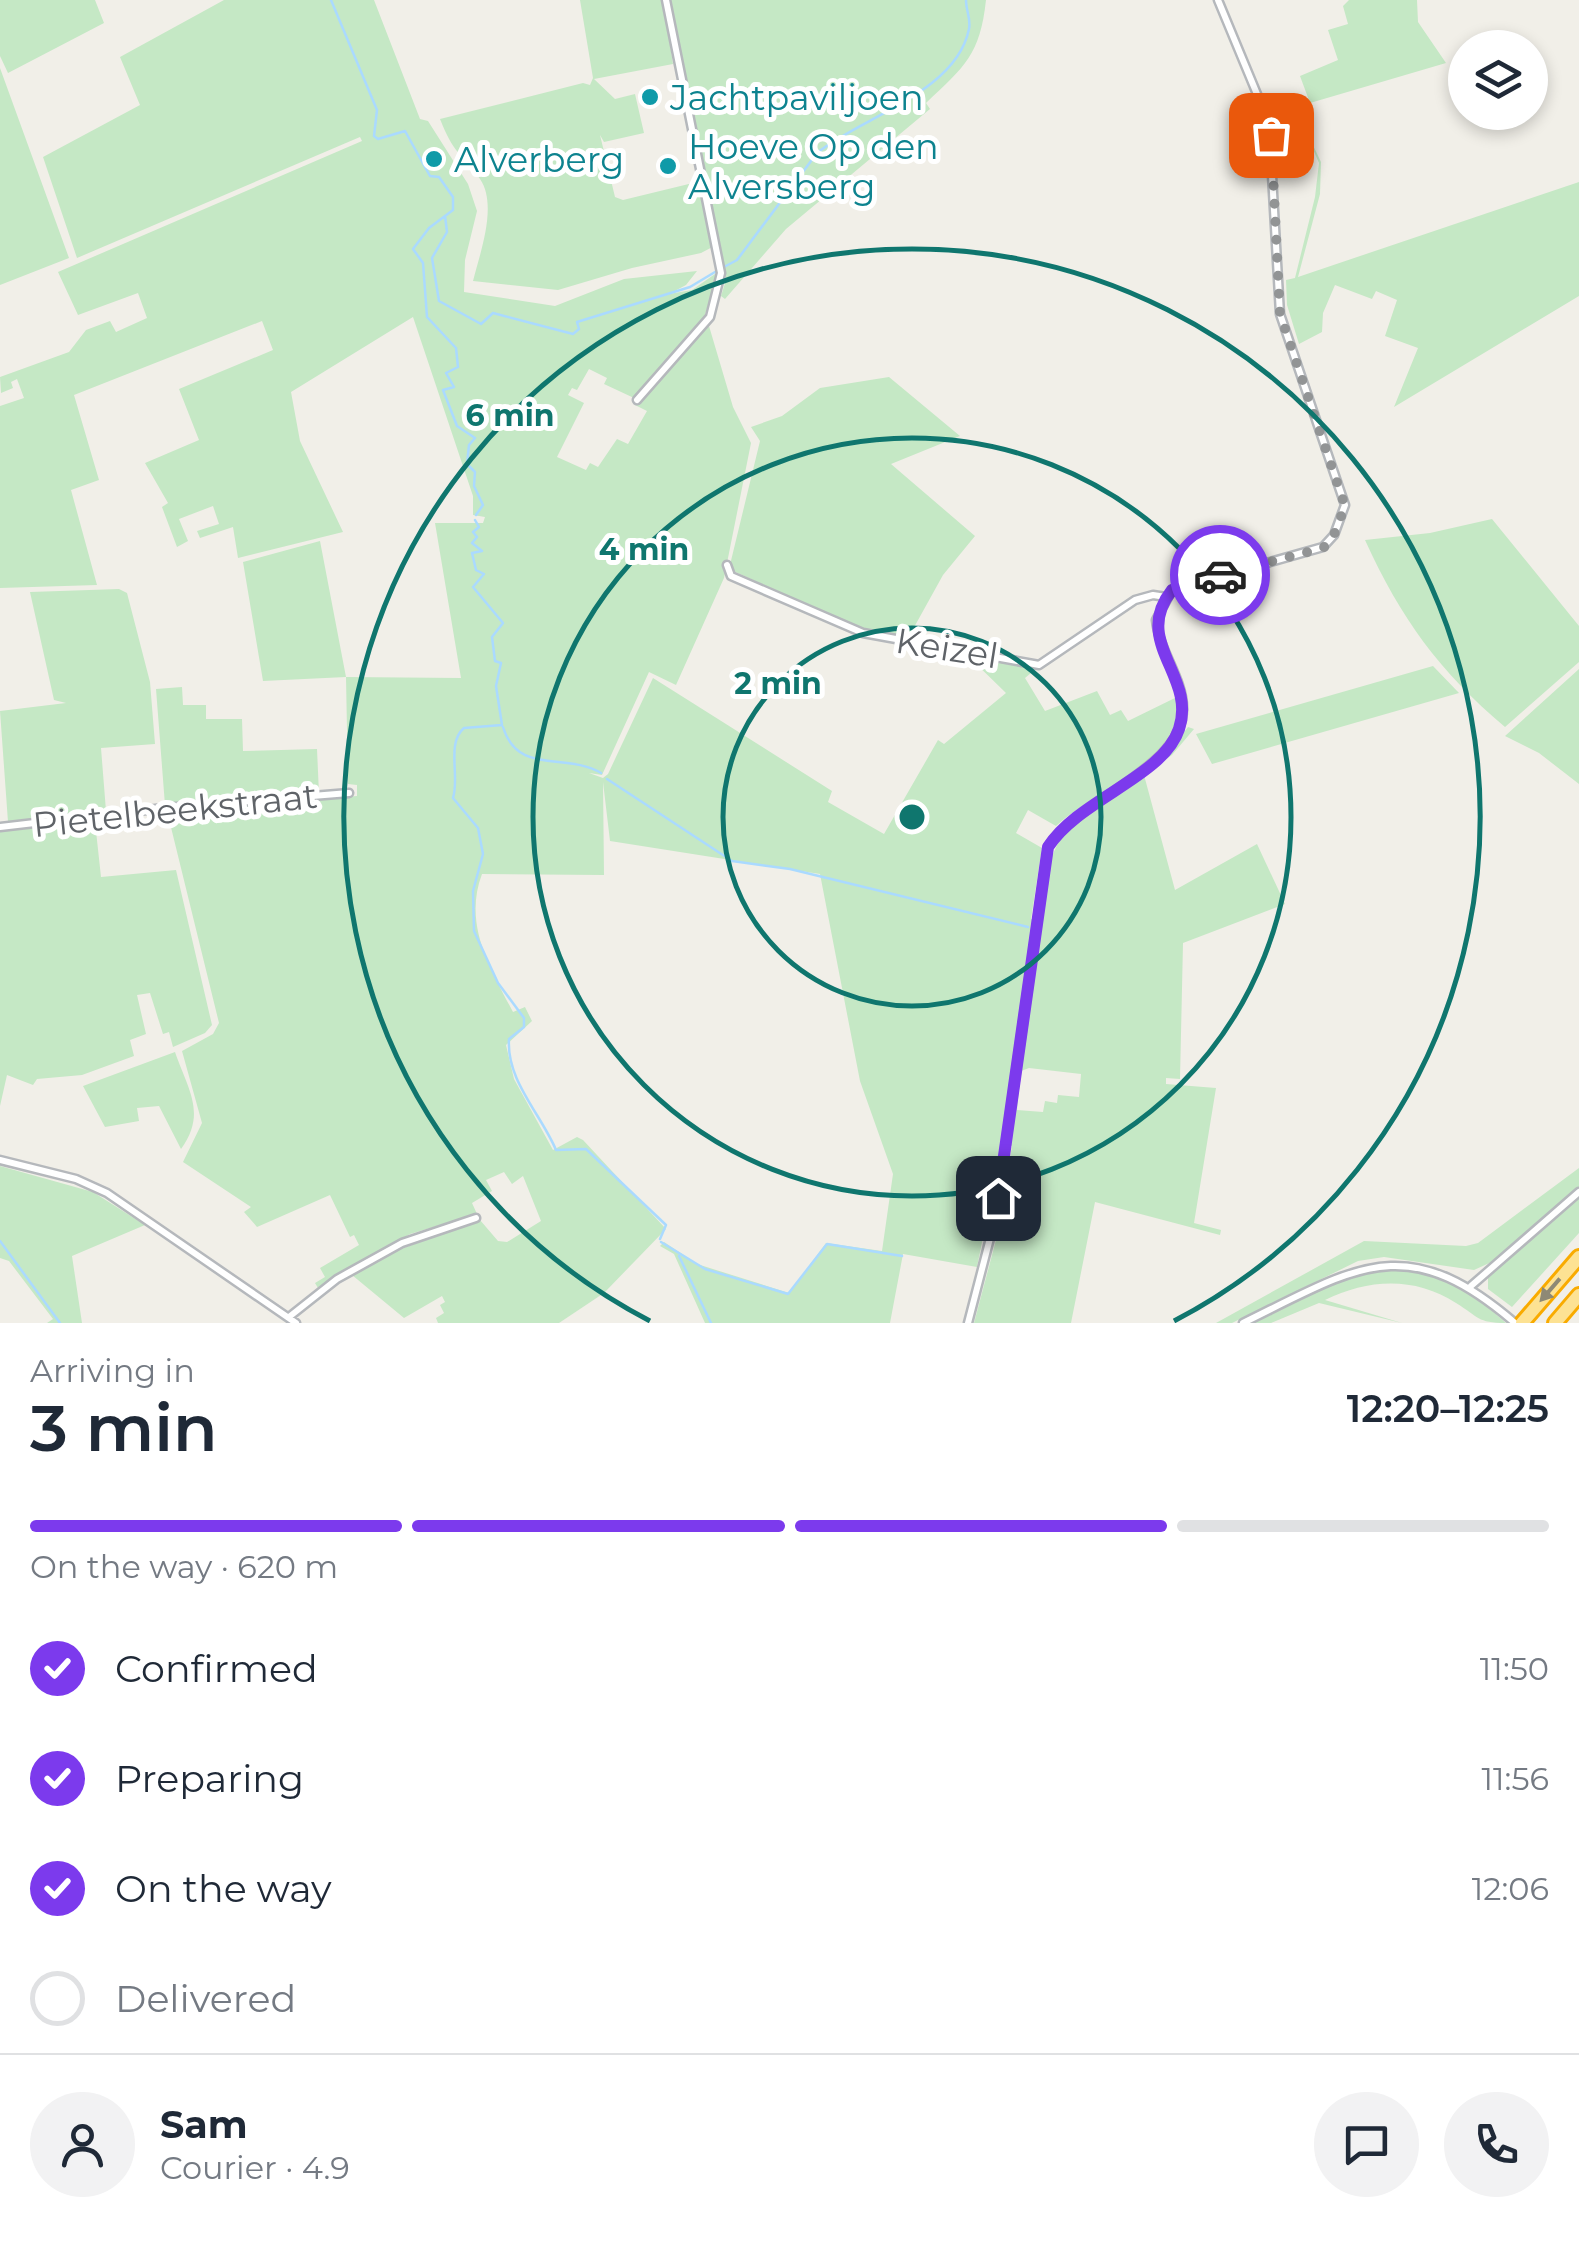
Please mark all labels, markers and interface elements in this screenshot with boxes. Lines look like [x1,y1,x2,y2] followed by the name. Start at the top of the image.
[1448,30,1548,130] map controls
[1448,30,1548,130] button: layers
[669,76,924,119] place label: Jachtpaviljoen
[639,86,661,108] marker: Jachtpaviljoen
[1229,93,1314,178] pin
[1244,108,1299,163] icon: bag
[688,125,939,208] place label: Hoeve Op den Alversberg
[454,138,624,181] place label: Alverberg
[423,148,445,170] marker: Alverberg
[657,155,679,177] marker: Hoeve Op den Alversberg
[466,397,554,434] text: 6 min
[1170,525,1270,625] courier
[599,531,689,568] text: 4 min
[1193,548,1248,603] icon: car
[893,619,1001,677] street label: Keizel
[734,665,822,702] text: 2 min
[31,774,319,846] street label: Pietelbeekstraat
[894,799,930,835] centre of rings
[956,1156,1041,1241] pin
[971,1171,1026,1226] icon: home
[1540,1277,1562,1302] one-way arrow
[30,1351,195,1390] text: Arriving in
[1347,1385,1549,1432] text: 12:20–12:25
[30,1388,218,1467] text: 3 min
[30,1547,338,1586] text: On the way · 620 m
[30,1641,85,1696] icon: check
[115,1645,318,1692] text: Confirmed
[1480,1649,1549,1688] text: 11:50
[30,1751,85,1806] icon: check
[115,1755,304,1802] text: Preparing
[1482,1759,1549,1798] text: 11:56
[30,1861,85,1916] icon: check
[115,1865,332,1912] text: On the way
[1472,1869,1549,1908] text: 12:06
[115,1975,296,2022] text: Delivered
[30,2092,135,2197] button: person
[1314,2092,1419,2197] button: chat
[1444,2092,1549,2197] button: phone
[160,2101,248,2148] text: Sam
[160,2148,350,2187] text: Courier · 4.9

